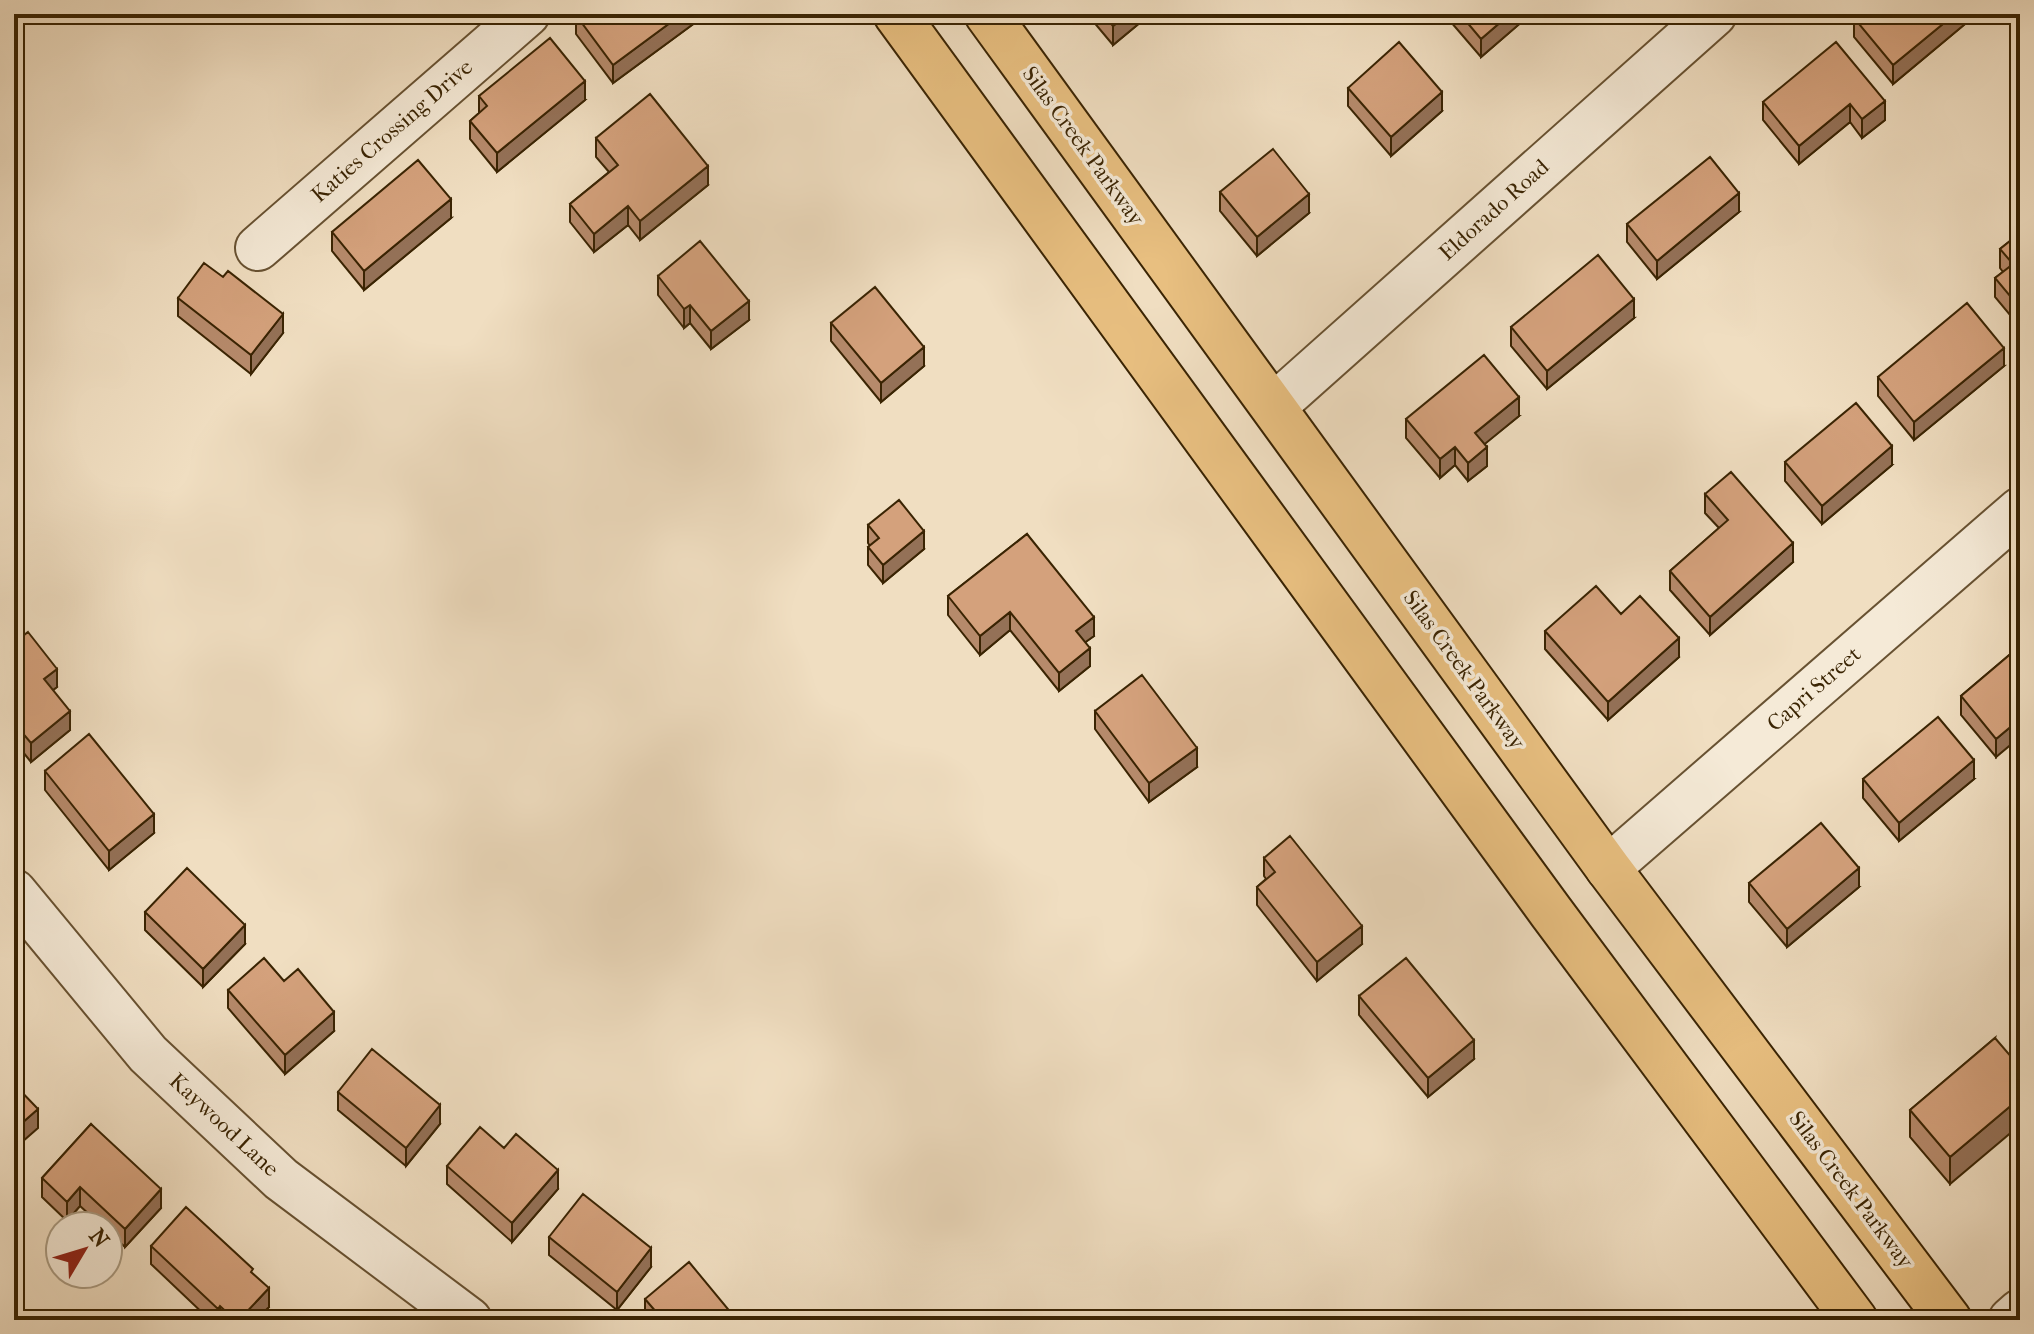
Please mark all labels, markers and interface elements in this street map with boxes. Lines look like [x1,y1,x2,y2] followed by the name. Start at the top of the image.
[306,54,478,208] street label: Katies Crossing Drive
[1017,62,1150,232] street label: Silas Creek Parkway
[1434,153,1555,266] street label: Eldorado Road
[1398,586,1531,756] street label: Silas Creek Parkway
[1762,641,1866,737] street label: Capri Street
[164,1068,284,1182] street label: Kaywood Lane
[1783,1106,1919,1275] street label: Silas Creek Parkway
[44,1210,124,1290] north arrow
[84,1224,115,1253] text: N

